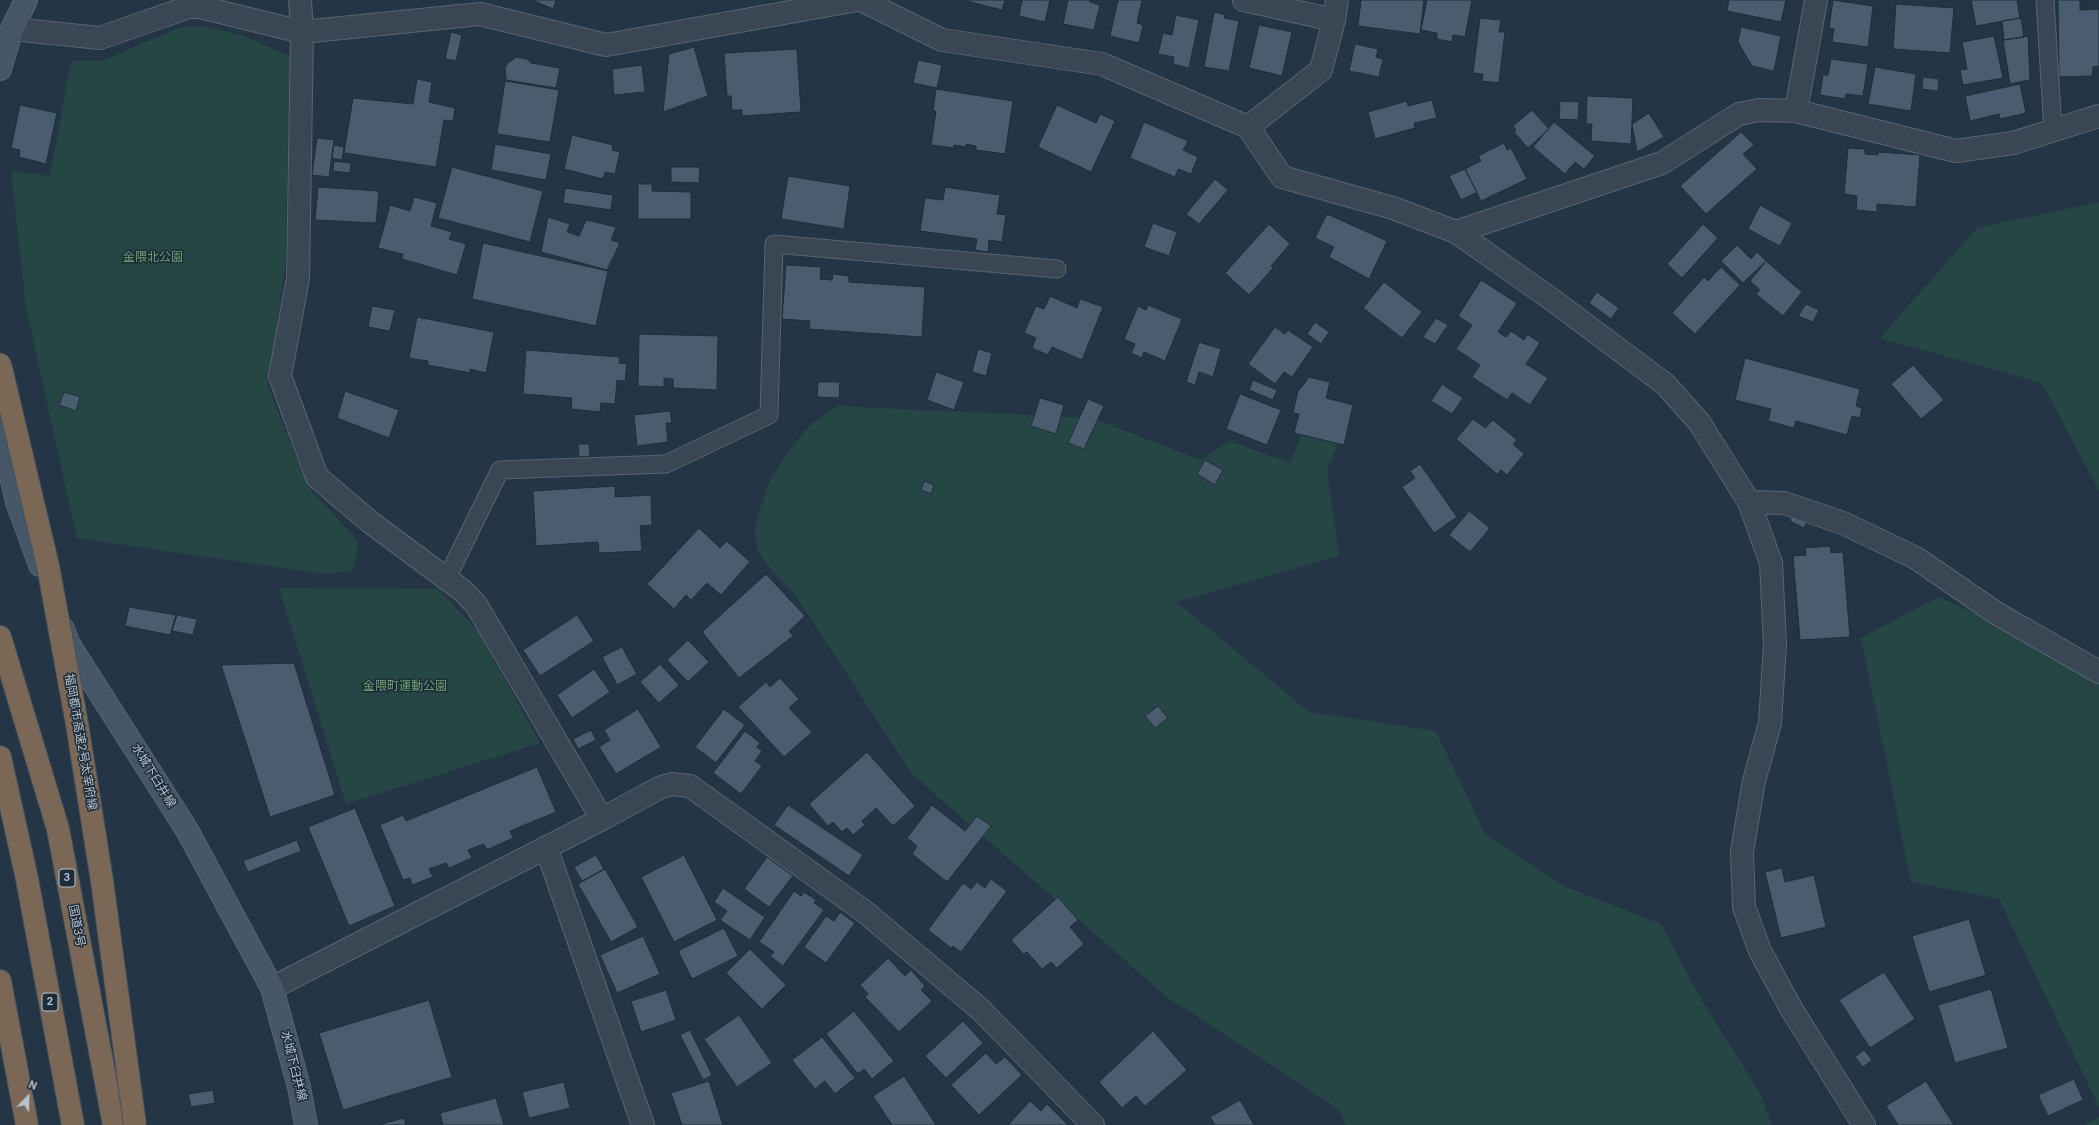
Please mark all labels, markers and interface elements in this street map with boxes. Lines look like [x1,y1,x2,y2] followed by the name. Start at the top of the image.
[123,251,183,265] park label: 金隈北公園
[61,672,99,812] street label: 福岡都市高速2号太宰府線
[363,680,447,694] park label: 金隈町運動公園
[128,742,178,810] street label: 水城下臼井線
[59,869,75,887] road number: 3
[65,904,87,948] street label: 国道3号
[42,993,58,1011] road number: 2
[277,1029,309,1103] street label: 水城下臼井線
[8,1077,48,1117] north arrow
[27,1078,39,1093] text: N

